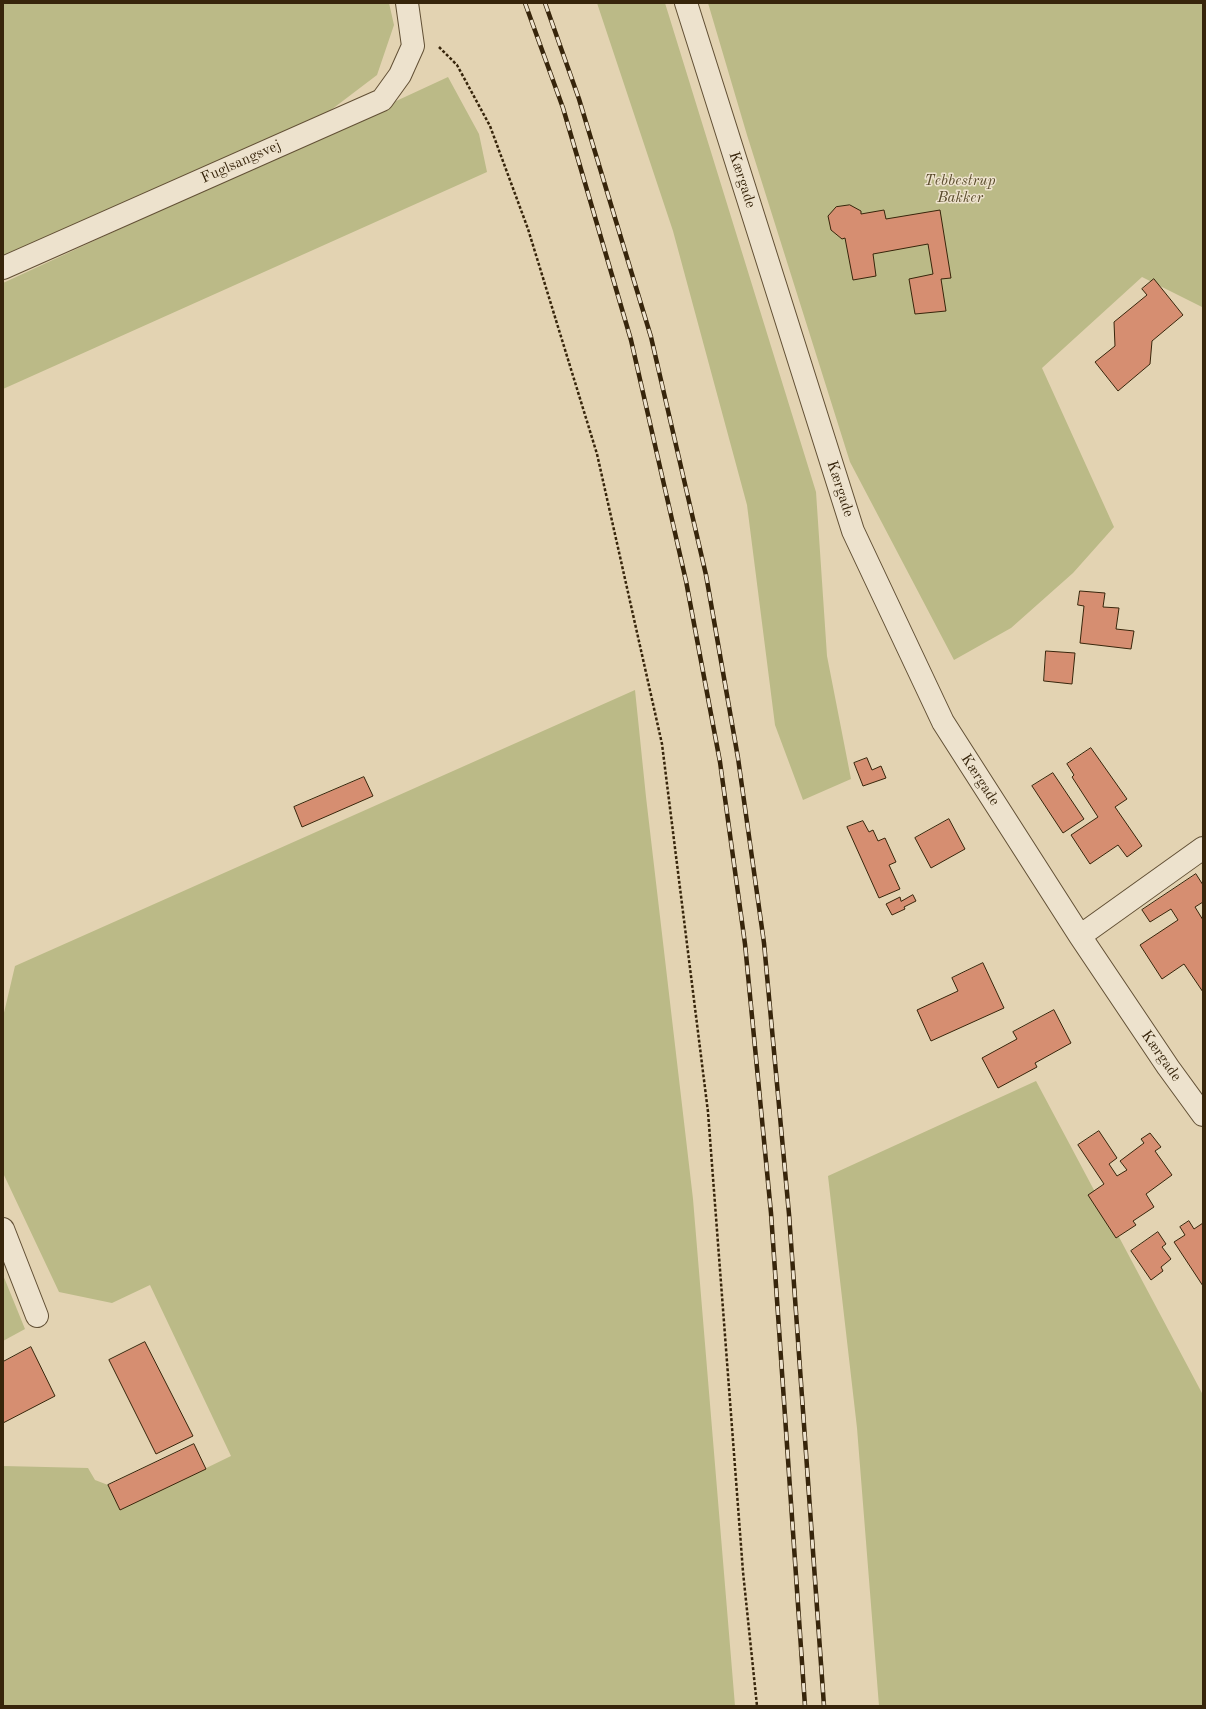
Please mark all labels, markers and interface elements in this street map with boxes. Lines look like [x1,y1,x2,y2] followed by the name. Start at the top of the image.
[198,136,284,188] street label: Fuglsangsvej
[724,150,760,210] street label: Kærgade
[924,172,996,207] park label: Tebbestrup Bakker
[822,459,858,519] street label: Kærgade
[957,751,1003,809] street label: Kærgade
[1137,1027,1185,1085] street label: Kærgade

